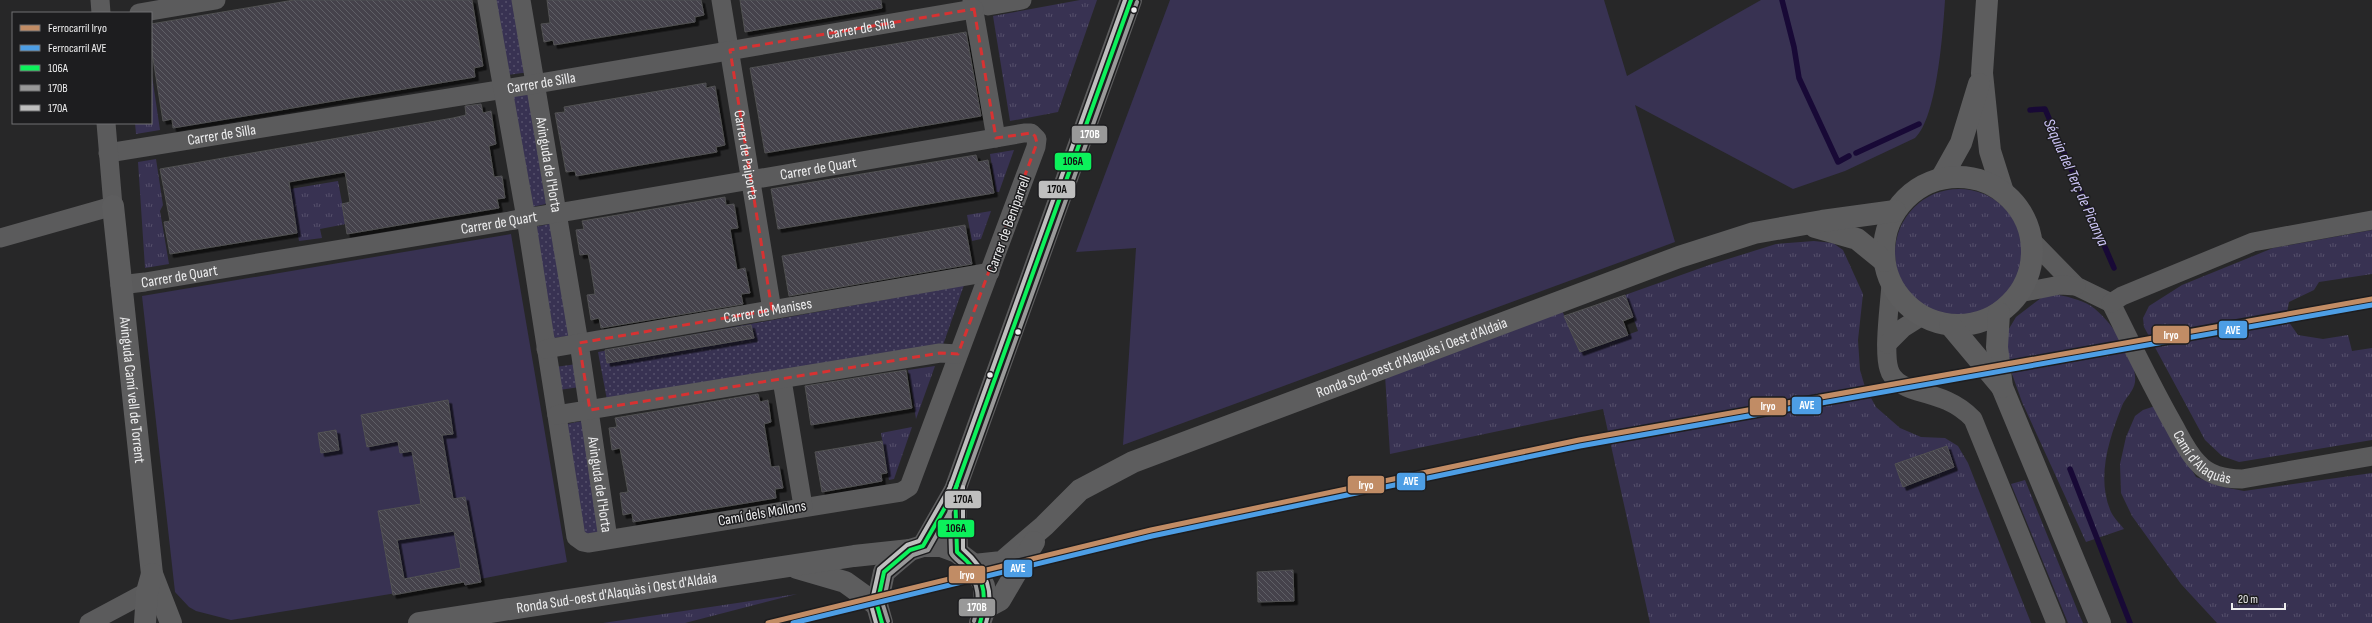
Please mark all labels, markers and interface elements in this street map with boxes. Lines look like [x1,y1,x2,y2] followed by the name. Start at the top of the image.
[1129,5,1139,15] unlabelled marker
[12,12,152,124] legend
[825,14,897,44] street label: Carrer de Silla
[48,21,107,36] text: Ferrocarril Iryo
[48,41,107,56] text: Ferrocarril AVE
[48,61,69,76] text: 106A
[506,68,577,98] street label: Carrer de Silla
[48,81,68,96] text: 170B
[48,101,68,116] text: 170A
[729,109,763,201] street label: Carrer de Paiporta
[531,115,566,214] street label: Avinguda de l'Horta
[2039,116,2112,250] water label: Séquia del Terç de Picanya
[186,120,258,150] street label: Carrer de Silla
[1071,125,1108,144] line badge: 170B
[1080,128,1100,141] text: 170B
[1054,152,1092,171] line badge: 106A
[779,153,858,185] street label: Carrer de Quart
[1063,155,1084,168] text: 106A
[982,173,1035,276] street label: Carrer de Beniparrell
[1038,180,1076,199] line badge: 170A
[1047,183,1067,196] text: 170A
[459,207,539,239] street label: Carrer de Quart
[140,261,219,292] street label: Carrer de Quart
[722,294,813,328] street label: Carrer de Manises
[1314,313,1510,402] street label: Ronda Sud-oest d'Alaquàs i Oest d'Aldaia
[115,315,149,464] street label: Avinguda Camí vell de Torrent
[2218,320,2248,339] line badge: AVE
[2224,324,2241,337] text: AVE
[2152,325,2190,344] line badge: Iryo
[1013,327,1023,337] unlabelled marker
[2163,329,2179,342] text: Iryo
[985,370,995,380] unlabelled marker
[1791,396,1822,415] line badge: AVE
[1749,397,1787,416] line badge: Iryo
[1798,399,1815,412] text: AVE
[1760,400,1776,413] text: Iryo
[2168,427,2232,488] street label: Camí d'Alaquàs
[583,435,616,534] street label: Avinguda de l'Horta
[1396,472,1426,491] line badge: AVE
[1347,475,1385,494] line badge: Iryo
[1402,475,1419,488] text: AVE
[1358,479,1374,492] text: Iryo
[944,490,982,509] line badge: 170A
[953,493,973,506] text: 170A
[717,496,808,531] street label: Camí dels Mollons
[937,519,975,538] line badge: 106A
[946,522,967,535] text: 106A
[1003,559,1033,578] line badge: AVE
[1009,562,1026,575] text: AVE
[948,565,986,584] line badge: Iryo
[515,568,719,618] street label: Ronda Sud-oest d'Alaquàs i Oest d'Aldaia
[959,569,975,582] text: Iryo
[2232,585,2285,611] scale bar
[2238,592,2258,607] text: 20 m
[958,598,996,617] line badge: 170B
[967,601,987,614] text: 170B

